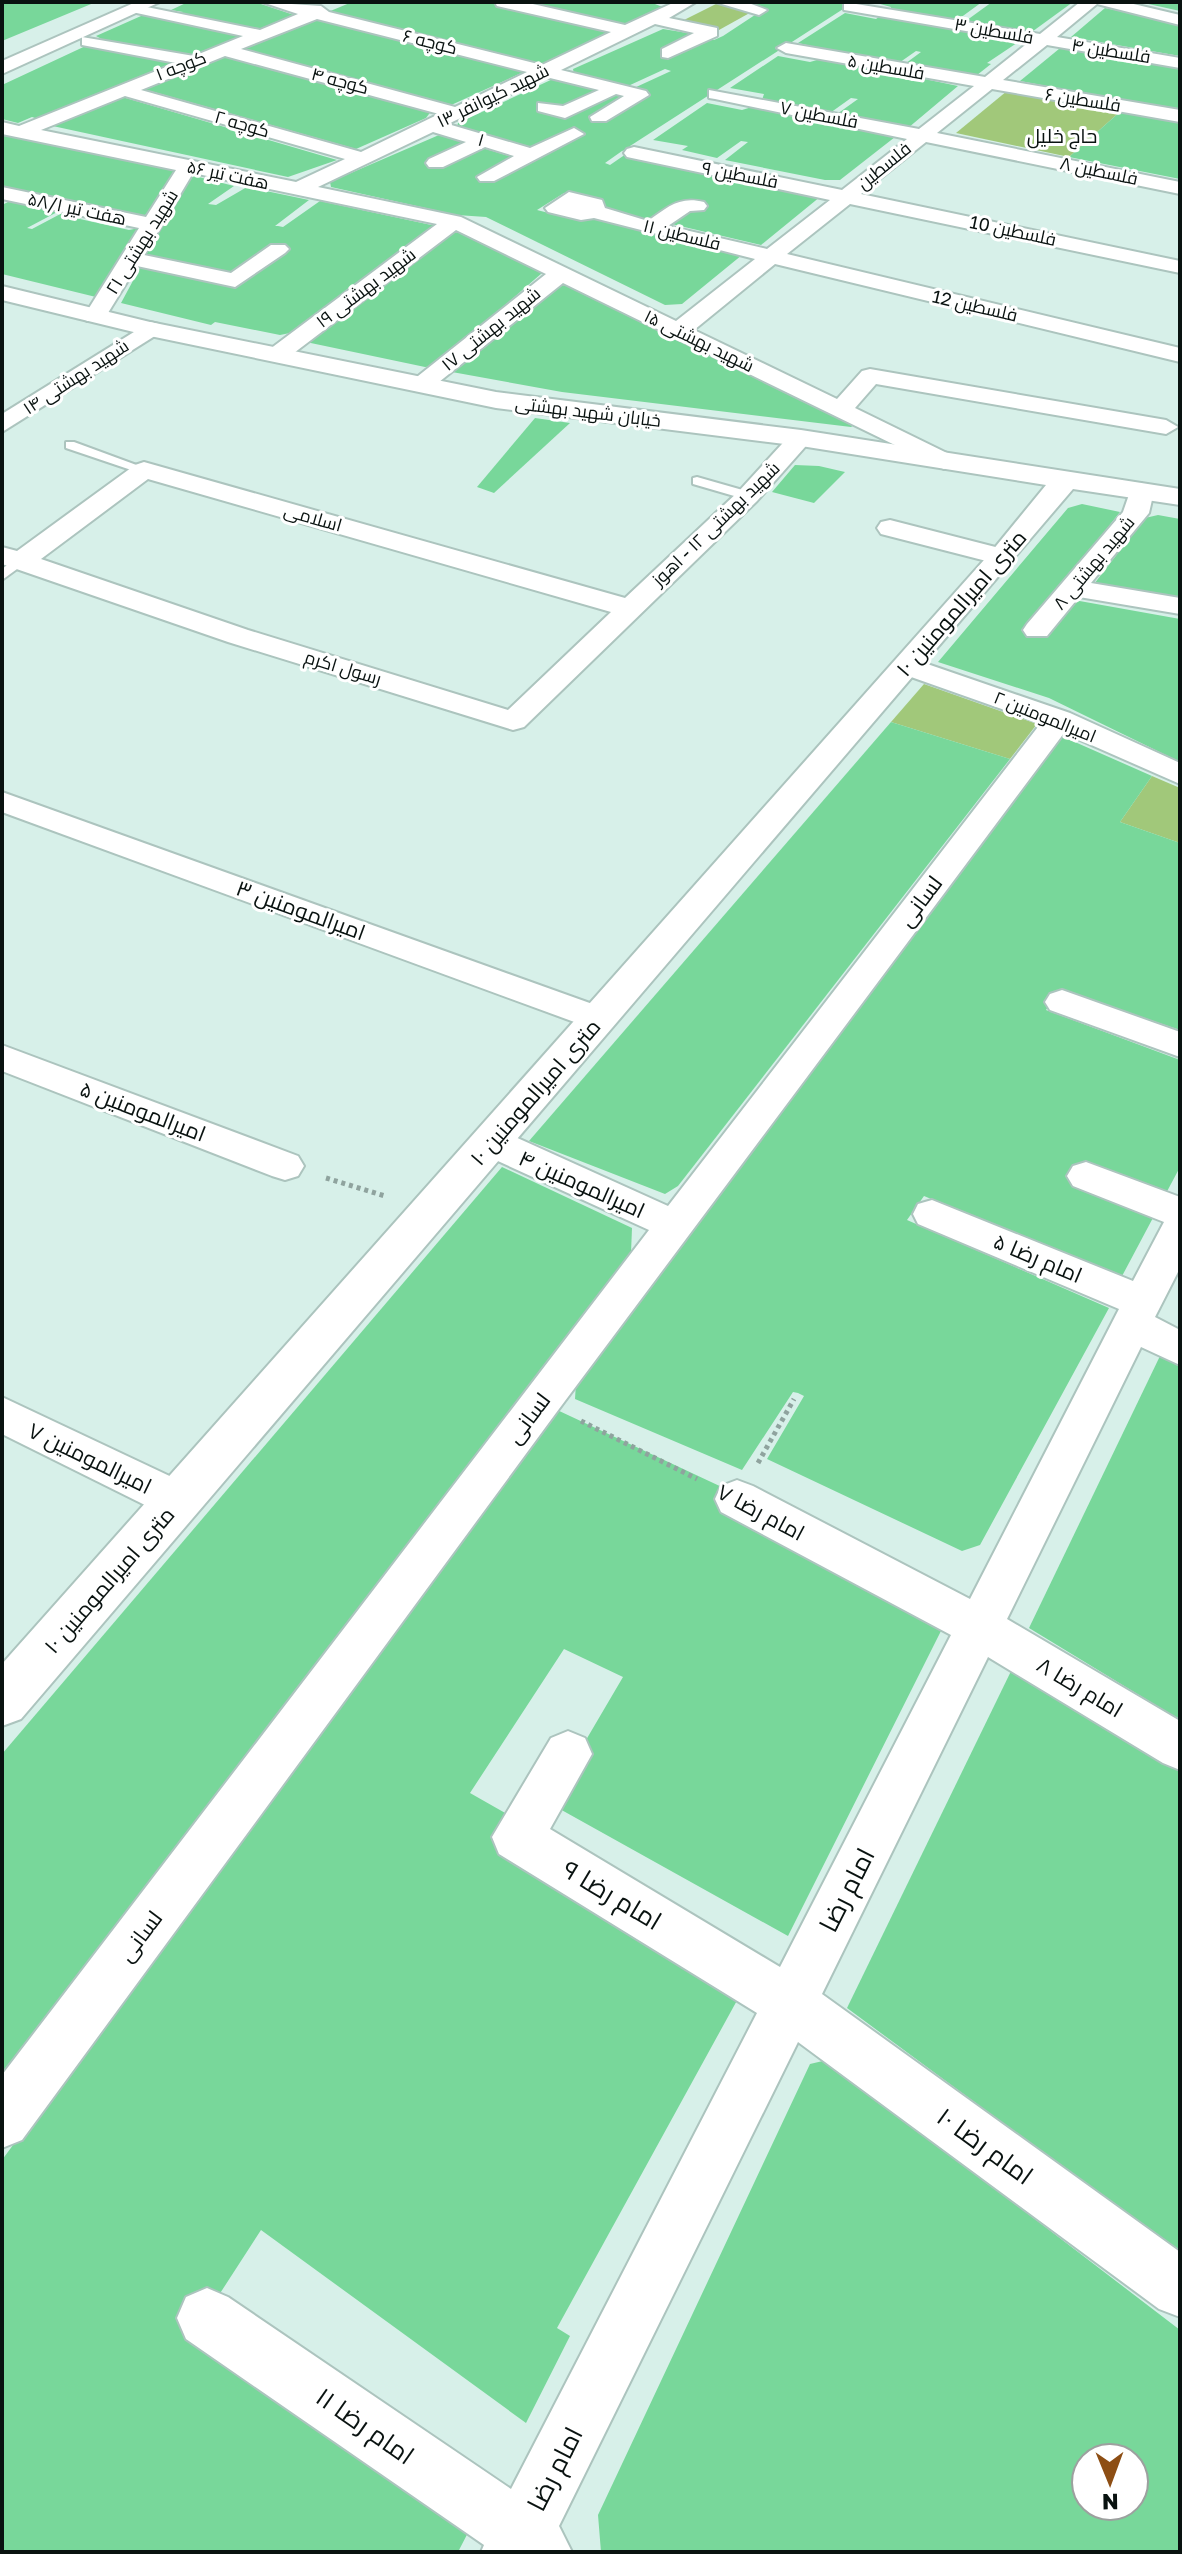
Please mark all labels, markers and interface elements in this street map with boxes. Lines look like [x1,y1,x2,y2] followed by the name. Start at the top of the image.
[953,12,1035,49] street label: فلسطین ۳
[400,24,460,60] street label: کوچه ۶
[1070,33,1152,68] street label: فلسطین ۴
[152,45,210,87] street label: کوچه ۱
[846,48,926,85] street label: فلسطین ۵
[433,58,553,133] street label: شهید کیوانفر ۱۳
[309,62,371,100] street label: کوچه ۴
[1044,82,1123,117] street label: فلسطین ۶
[778,96,860,133] street label: فلسطین ۷
[212,105,272,143] street label: کوچه ۲
[1027,123,1097,150] district label: حاج خلیل
[476,128,487,150] street label: ۱
[852,137,916,194] street label: فلسطین
[1058,151,1140,190] street label: فلسطین ۸
[185,155,271,194] street label: هفت تیر ۵۶
[700,156,780,193] street label: فلسطین ۹
[100,185,183,298] street label: شهید بهشتی ۲۱
[26,187,129,230] street label: هفت تیر ۵۸/۱
[968,210,1058,251] street label: فلسطین 10
[641,214,723,255] street label: فلسطین ۱۱
[311,243,420,333] street label: شهید بهشتی ۱۹
[436,282,545,376] street label: شهید بهشتی ۱۷
[930,285,1020,326] street label: فلسطین 12
[640,304,758,377] street label: شهید بهشتی ۱۵
[18,334,133,419] street label: شهید بهشتی ۱۴
[514,391,662,432] street label: خیابان شهید بهشتی
[646,457,785,591] street label: شهید بهشتی ۱۲ - اهوز
[281,498,345,537] street label: اسلامی
[1048,511,1139,614] street label: شهید بهشتی ۸
[890,524,1032,682] street label: ۱۰ متری امیرالمومنین
[302,645,384,691] street label: رسول اکرم
[991,686,1100,747] street label: امیرالمومنین ۲
[892,870,948,932] street label: لسانی
[233,874,369,946] street label: امیرالمومنین ۳
[464,1013,606,1171] street label: ۱۰ متری امیرالمومنین
[76,1074,210,1148] street label: امیرالمومنین ۵
[515,1144,649,1224] street label: امیرالمومنین ۴
[989,1227,1087,1291] street label: امام رضا ۵
[500,1387,556,1449] street label: لسانی
[23,1416,157,1500] street label: امیرالمومنین ۷
[711,1477,810,1549] street label: امام رضا ۷
[38,1501,180,1659] street label: ۱۰ متری امیرالمومنین
[1031,1650,1128,1725] street label: امام رضا ۸
[812,1843,883,1938] street label: امام رضا
[556,1853,667,1939] street label: امام رضا ۹
[112,1905,168,1967] street label: لسانی
[930,2100,1039,2193] street label: امام رضا ۱۰
[309,2381,420,2473] street label: امام رضا ۱۱
[520,2422,591,2517] street label: امام رضا
[1070,2442,1150,2522] north arrow
[1102,2489,1119,2516] text: N

